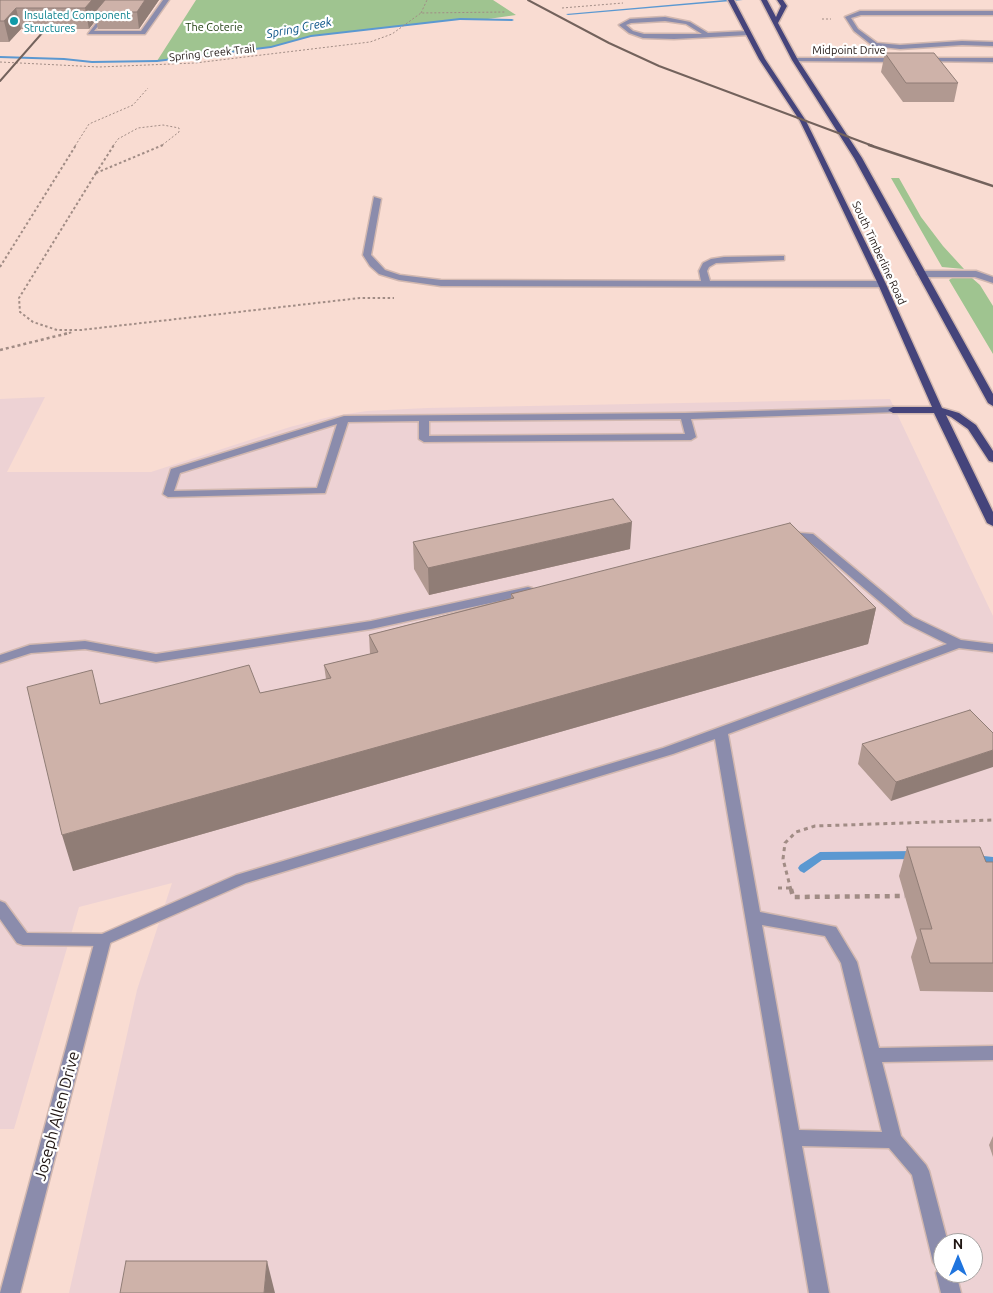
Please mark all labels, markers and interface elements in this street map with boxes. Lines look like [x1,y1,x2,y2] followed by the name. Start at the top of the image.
[24,8,131,34] place label: Insulated Component Structures
[8,15,20,27] marker: Insulated Component Structures
[265,15,333,41] water label: Spring Creek
[185,20,243,34] park label: The Coterie
[168,42,256,64] street label: Spring Creek Trail
[812,43,886,57] street label: Midpoint Drive
[849,199,909,307] street label: South Timberline Road
[30,1049,84,1183] street label: Joseph Allen Drive
[933,1233,983,1283] north arrow
[953,1236,963,1252] text: N

